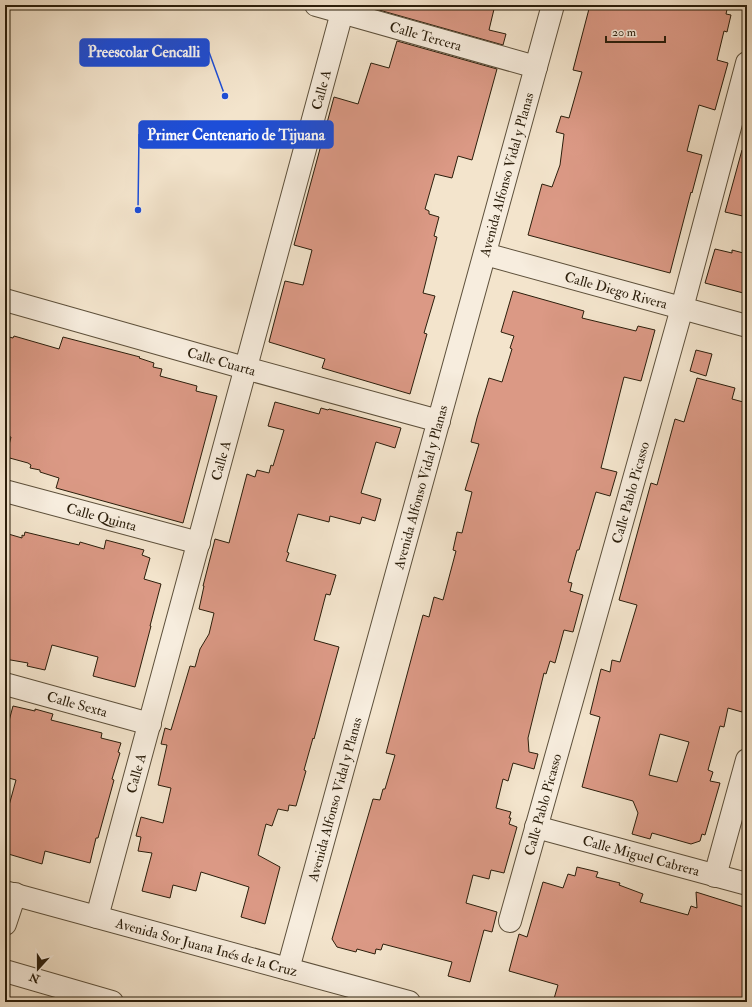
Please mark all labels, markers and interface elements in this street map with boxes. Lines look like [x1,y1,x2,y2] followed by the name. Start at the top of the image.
[388,18,464,54] street label: Calle Tercera
[606,18,665,44] scale bar
[612,25,637,40] text: 20 m
[80,39,209,66] callout: Preescolar Cencalli
[88,43,200,62] text: Preescolar Cencalli
[307,68,335,112] street label: Calle A
[475,90,537,259] street label: Avenida Alfonso Vidal y Planas
[139,121,333,148] callout: Primer Centenario de Tijuana
[147,126,326,145] text: Primer Centenario de Tijuana
[563,268,670,312] street label: Calle Diego Rivera
[185,344,258,379] street label: Calle Cuarta
[390,403,451,572] street label: Avenida Alfonso Vidal y Planas
[207,438,234,482] street label: Calle A
[608,439,653,545] street label: Calle Pablo Picasso
[65,499,139,535] street label: Calle Quinta
[45,687,110,720] street label: Calle Sexta
[304,715,365,884] street label: Avenida Alfonso Vidal y Planas
[122,751,150,795] street label: Calle A
[520,751,565,857] street label: Calle Pablo Picasso
[581,831,702,879] street label: Calle Miguel Cabrera
[113,914,300,980] street label: Avenida Sor Juana Inés de la Cruz
[18,949,58,989] north arrow
[27,970,42,986] text: N

